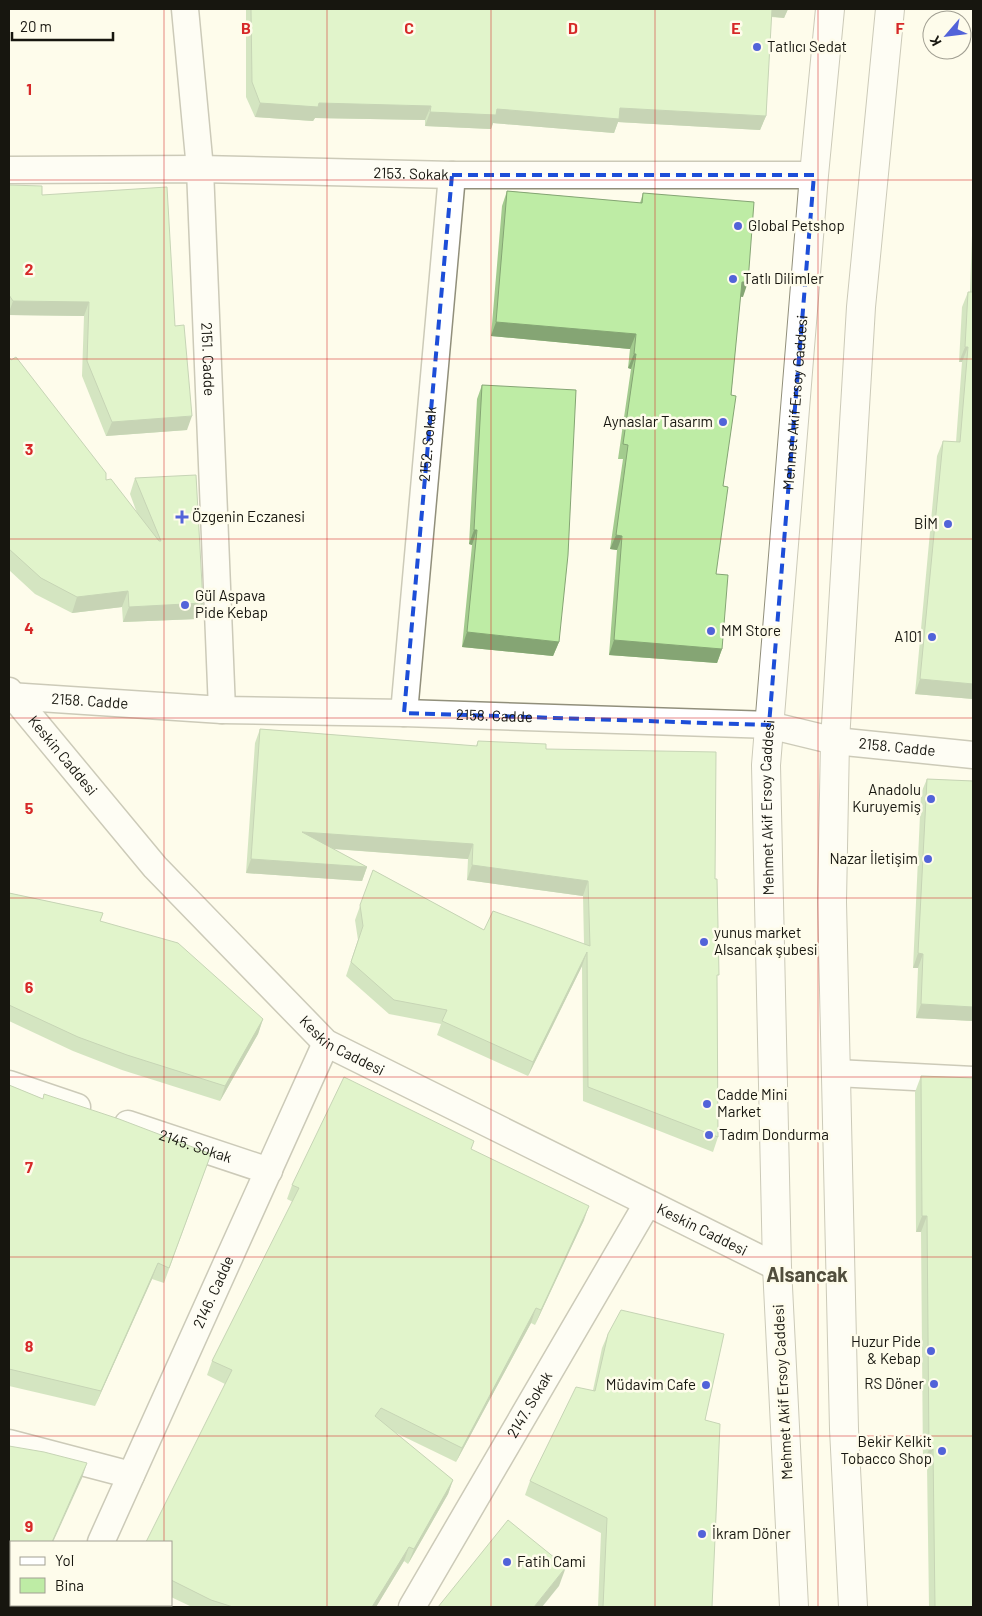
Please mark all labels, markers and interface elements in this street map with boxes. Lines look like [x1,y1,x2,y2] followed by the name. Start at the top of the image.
[12,10,114,42] scale bar
[922,10,972,60] north arrow
[20,17,52,35] text: 20 m
[241,18,251,37] text: B
[404,18,414,37] text: C
[568,18,578,37] text: D
[731,18,741,37] text: E
[896,18,905,37] text: F
[925,33,945,49] text: K
[767,37,847,55] place label: Tatlıcı Sedat
[751,41,763,53] marker: Tatlıcı Sedat
[26,79,32,98] text: 1
[373,163,449,183] street label: 2153. Sokak
[748,216,845,234] place label: Global Petshop
[732,220,744,232] marker: Global Petshop
[25,259,34,278] text: 2
[743,269,824,287] place label: Tatlı Dilimler
[727,273,739,285] marker: Tatlı Dilimler
[778,314,811,491] street label: Mehmet Akif Ersoy Caddesi
[198,322,219,396] street label: 2151. Cadde
[415,405,439,482] street label: 2152. Sokak
[603,412,713,430] place label: Aynaslar Tasarım
[717,416,729,428] marker: Aynaslar Tasarım
[25,439,33,458] text: 3
[192,507,305,525] place label: Özgenin Eczanesi
[176,511,188,523] marker: Özgenin Eczanesi
[914,514,938,532] place label: BİM
[942,518,954,530] marker: BİM
[195,586,268,621] place label: Gül Aspava Pide Kebap
[179,599,191,611] marker: Gül Aspava Pide Kebap
[24,618,34,637] text: 4
[721,621,781,639] place label: MM Store
[705,625,717,637] marker: MM Store
[894,627,922,645] place label: A101
[926,631,938,643] marker: A101
[51,689,129,712] street label: 2158. Cadde
[456,705,533,725] street label: 2158. Cadde
[25,711,102,799] street label: Keskin Caddesi
[756,719,778,896] street label: Mehmet Akif Ersoy Caddesi
[858,733,936,759] street label: 2158. Cadde
[852,780,921,815] place label: Anadolu Kuruyemiş
[925,793,937,805] marker: Anadolu Kuruyemiş
[25,798,34,817] text: 5
[829,849,918,867] place label: Nazar İletişim
[922,853,934,865] marker: Nazar İletişim
[714,923,818,958] place label: yunus market Alsancak şubesi
[698,936,710,948] marker: yunus market Alsancak şubesi
[25,977,34,996] text: 6
[296,1011,388,1079] street label: Keskin Caddesi
[717,1085,788,1120] place label: Cadde Mini Market
[701,1098,713,1110] marker: Cadde Mini Market
[157,1125,235,1166] street label: 2145. Sokak
[719,1125,829,1143] place label: Tadım Dondurma
[703,1129,715,1141] marker: Tadım Dondurma
[25,1157,33,1176] text: 7
[654,1199,751,1259] street label: Keskin Caddesi
[189,1253,237,1331] street label: 2146. Cadde
[766,1262,848,1286] district label: Alsancak
[768,1304,796,1480] street label: Mehmet Akif Ersoy Caddesi
[851,1332,921,1367] place label: Huzur Pide & Kebap
[25,1336,34,1355] text: 8
[925,1345,937,1357] marker: Huzur Pide & Kebap
[503,1367,556,1441] street label: 2147. Sokak
[864,1374,925,1392] place label: RS Döner
[606,1375,696,1393] place label: Müdavim Cafe
[928,1378,940,1390] marker: RS Döner
[700,1379,712,1391] marker: Müdavim Cafe
[841,1432,932,1467] place label: Bekir Kelkit Tobacco Shop
[936,1445,948,1457] marker: Bekir Kelkit Tobacco Shop
[25,1516,33,1535] text: 9
[712,1524,791,1542] place label: İkram Döner
[696,1528,708,1540] marker: İkram Döner
[10,1541,172,1606] legend
[55,1551,74,1569] text: Yol
[517,1552,586,1570] place label: Fatih Cami
[501,1556,513,1568] marker: Fatih Cami
[55,1576,84,1594] text: Bina

